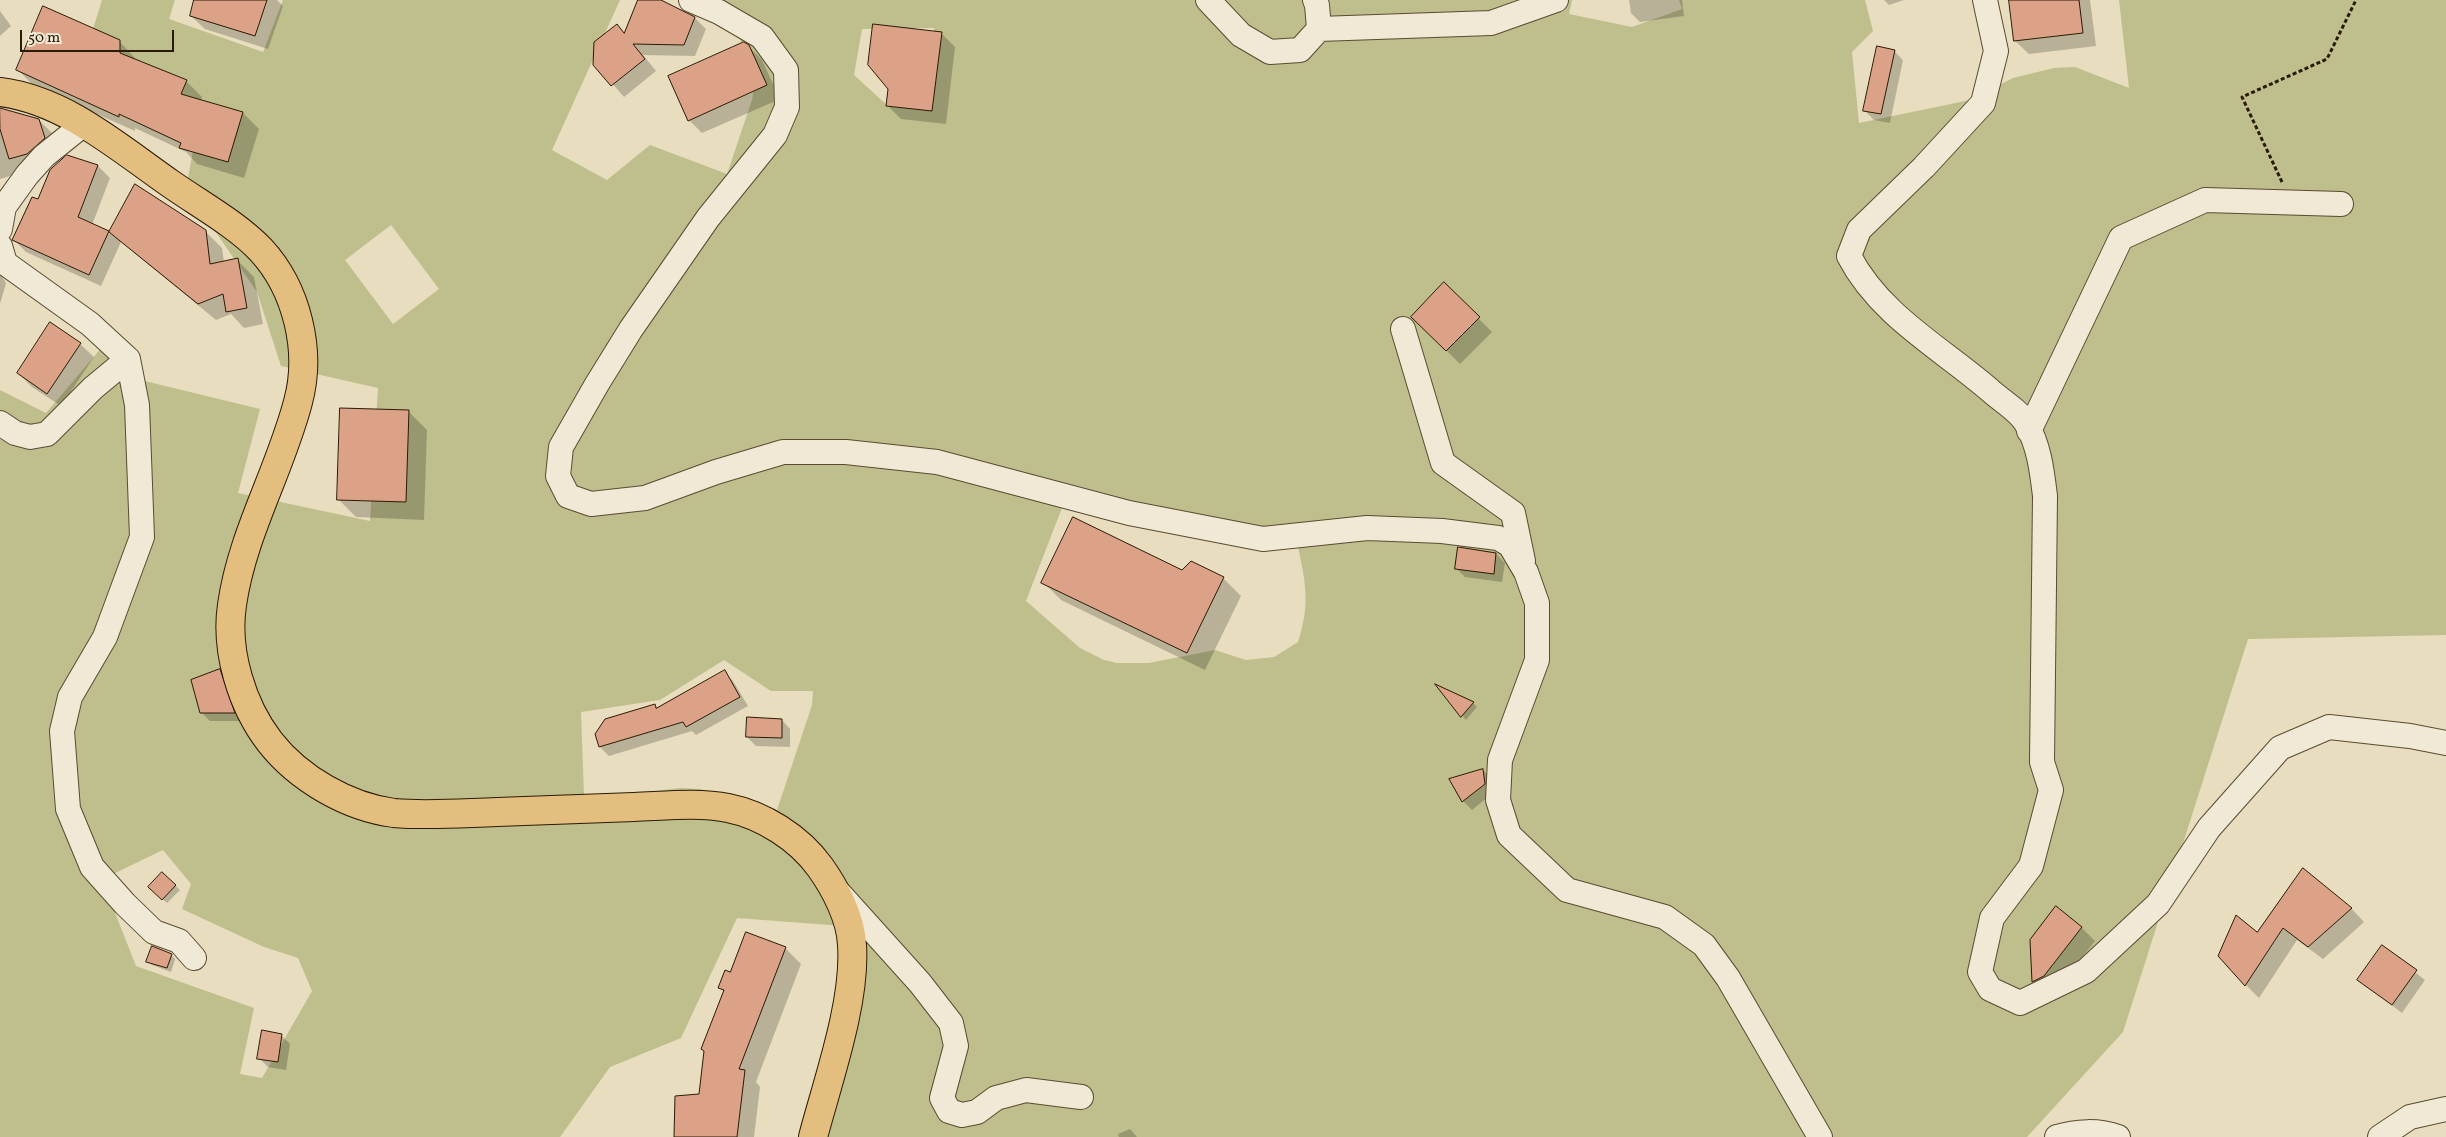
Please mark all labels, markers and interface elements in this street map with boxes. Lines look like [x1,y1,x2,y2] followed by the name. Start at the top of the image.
[22,20,176,52] scale bar
[28,28,60,49] text: 50 m

